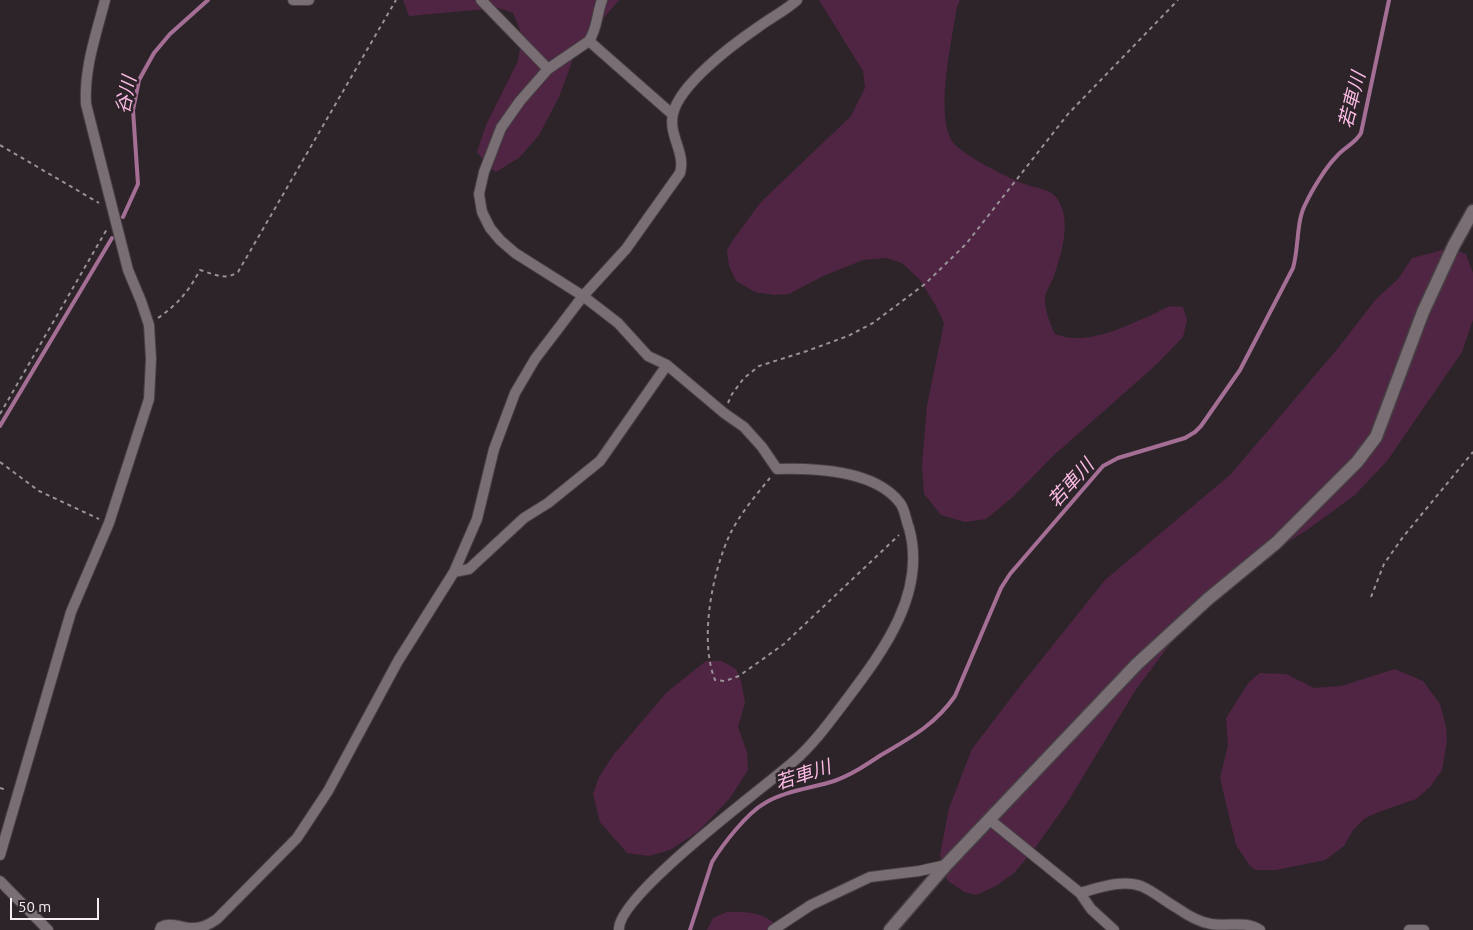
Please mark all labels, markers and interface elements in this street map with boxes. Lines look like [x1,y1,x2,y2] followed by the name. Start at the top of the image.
[1334,70,1370,130] water label: 若車川
[111,74,141,116] water label: 谷川
[1043,454,1099,512] water label: 若車川
[772,755,834,795] water label: 若車川
[12,888,101,920] scale bar
[18,898,51,915] text: 50 m

